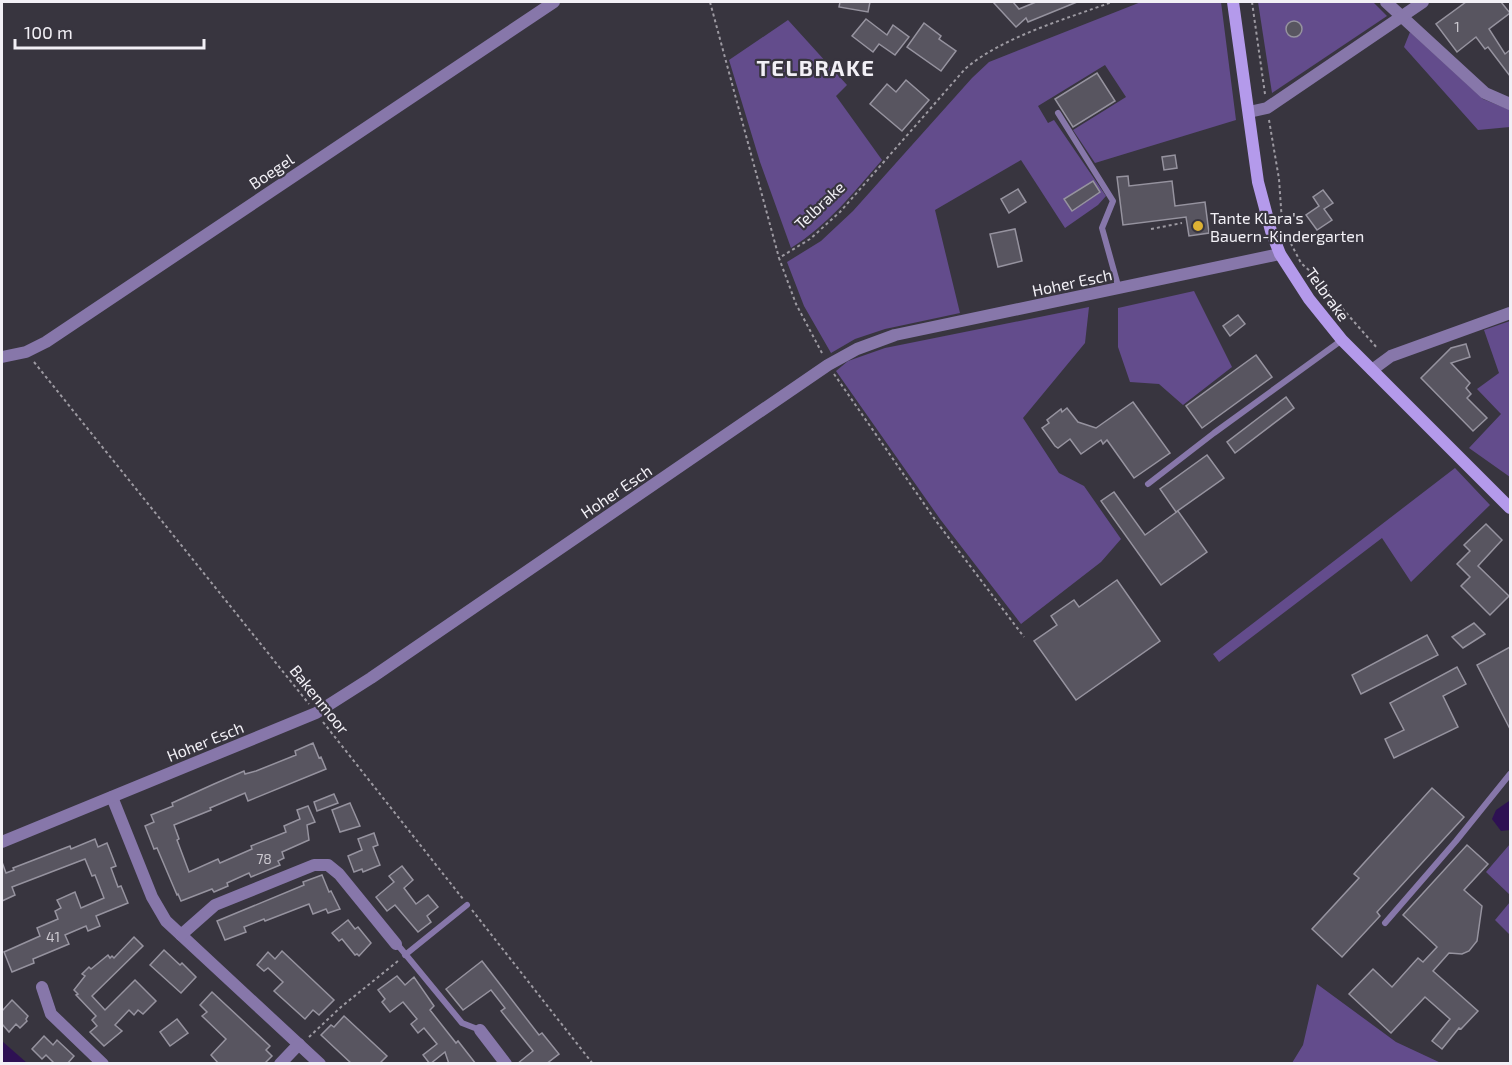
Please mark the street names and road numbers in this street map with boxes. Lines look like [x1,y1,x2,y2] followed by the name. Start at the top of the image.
[245,149,297,193] street label: Boegel
[790,177,848,233] street label: Telbrake
[1302,263,1354,325] street label: Telbrake
[1030,264,1114,300] street label: Hoher Esch
[577,460,655,522] street label: Hoher Esch
[286,661,354,738] street label: Bakenmoor
[164,717,246,765] street label: Hoher Esch

